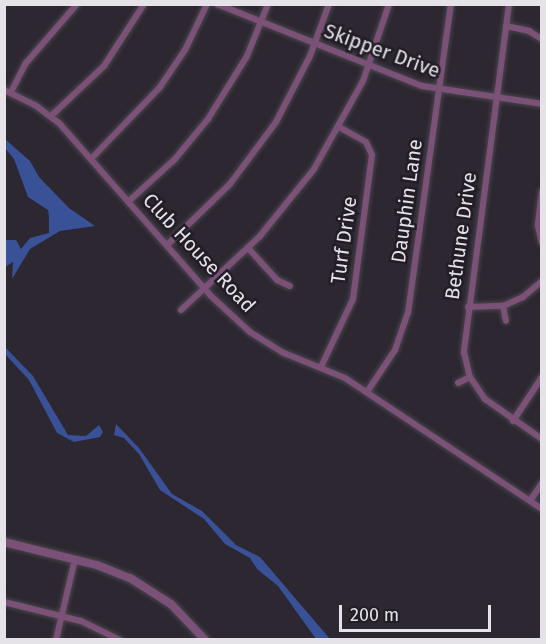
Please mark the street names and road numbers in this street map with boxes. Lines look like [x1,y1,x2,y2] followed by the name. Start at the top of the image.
[321,19,443,83] street label: Skipper Drive
[386,138,428,264] street label: Dauphin Lane
[440,171,482,301] street label: Bethune Drive
[138,188,260,318] street label: Club House Road
[326,195,362,285] street label: Turf Drive

